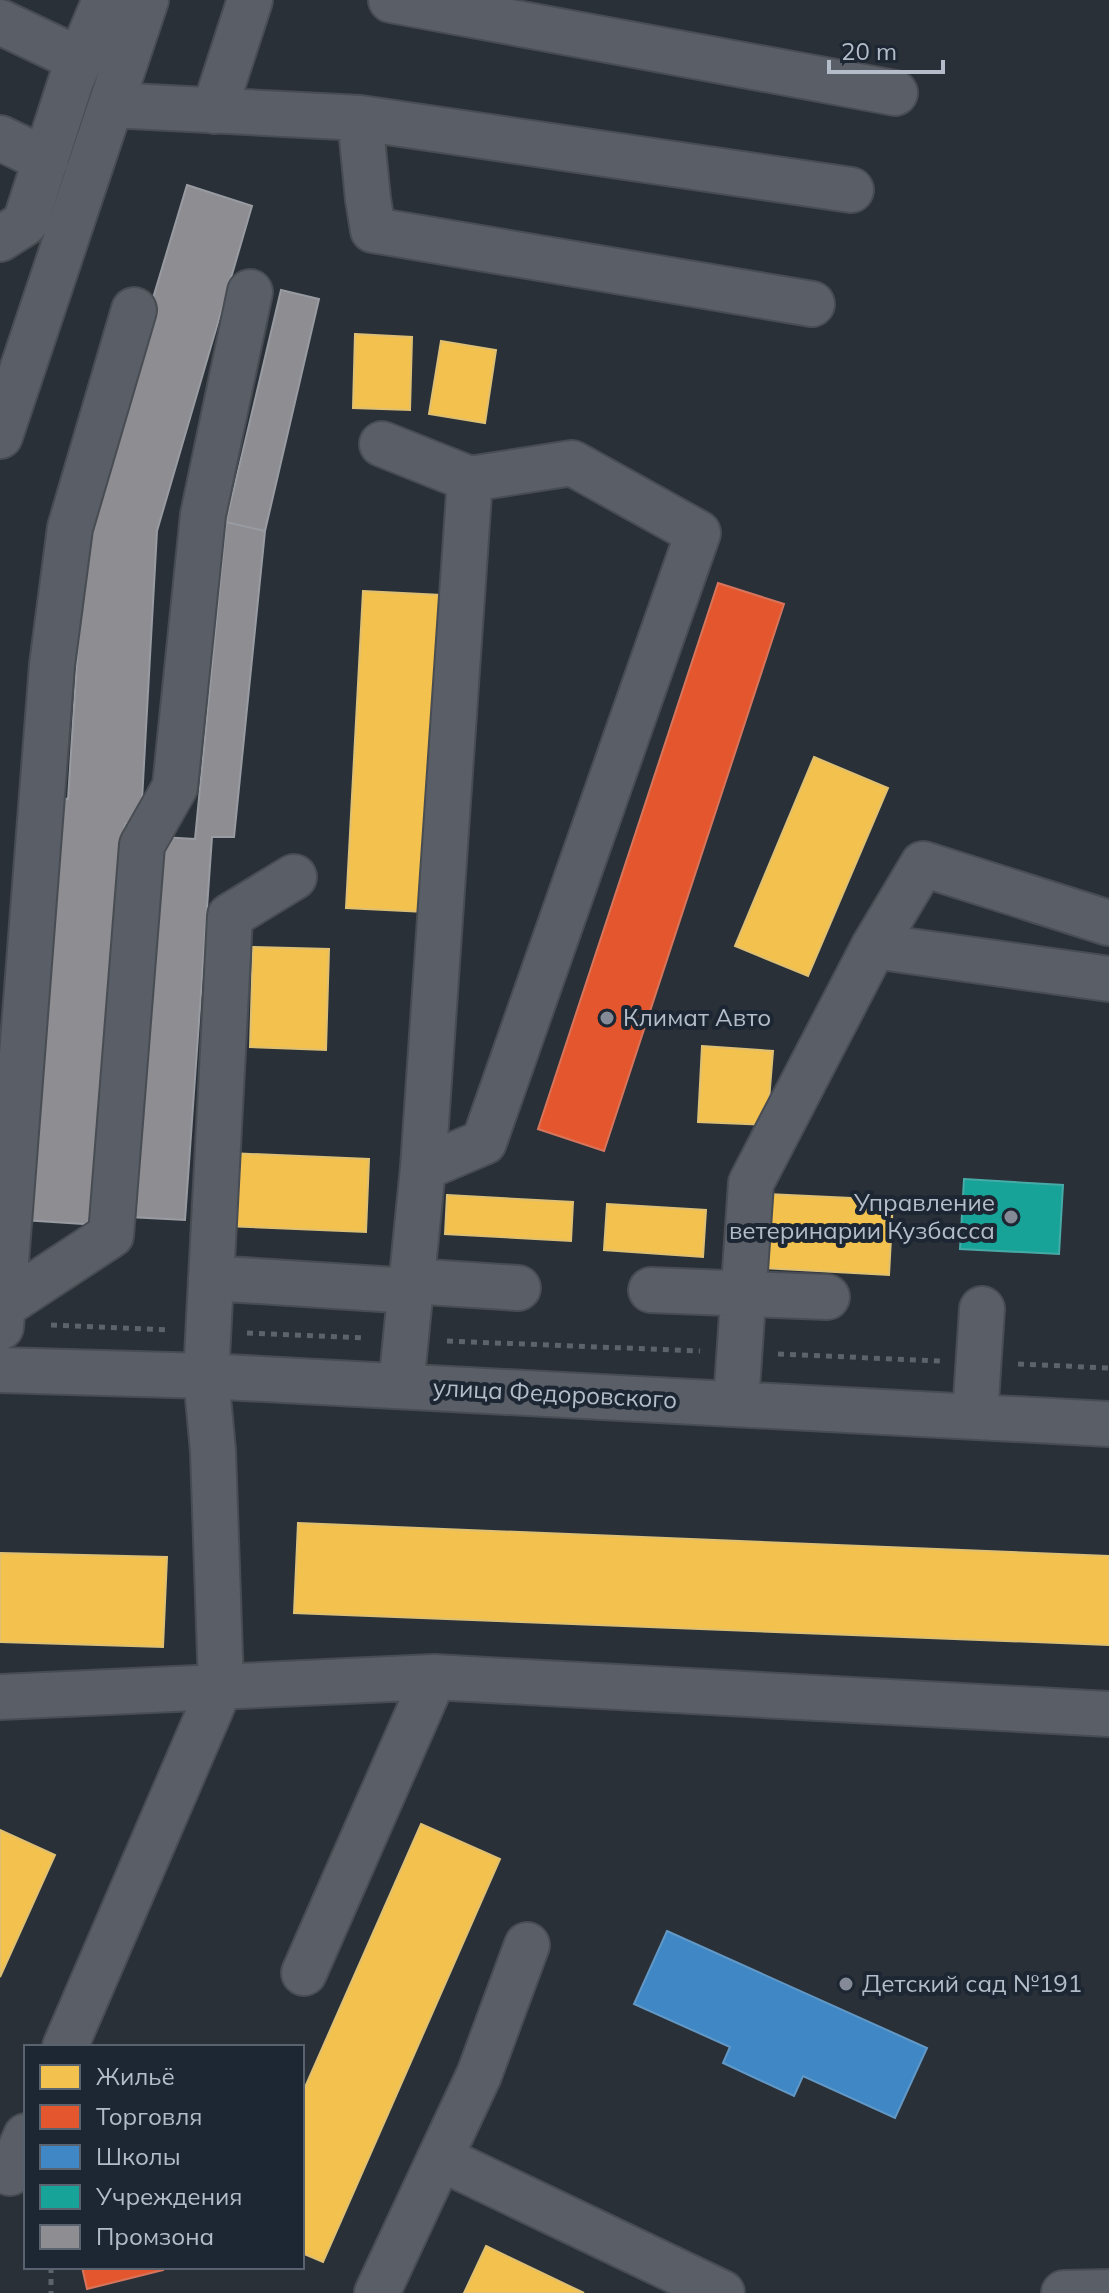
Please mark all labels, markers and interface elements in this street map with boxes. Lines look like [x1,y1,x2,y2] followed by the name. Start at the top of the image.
[829,24,943,74] scale bar
[841,36,897,66] text: 20 m
[623,1002,771,1032] place label: Климат Авто
[598,1009,616,1027] marker: Климат Авто
[729,1187,995,1245] place label: Управление ветеринарии Кузбасса
[1002,1208,1020,1226] marker: Управление ветеринарии Кузбасса
[432,1372,678,1414] street label: улица Федоровского
[862,1968,1082,1998] place label: Детский сад №191
[837,1975,855,1993] marker: Детский сад №191
[24,2045,304,2269] legend
[96,2061,175,2091] text: Жильё
[96,2101,203,2131] text: Торговля
[96,2141,181,2171] text: Школы
[95,2181,242,2211] text: Учреждения
[96,2221,214,2251] text: Промзона

